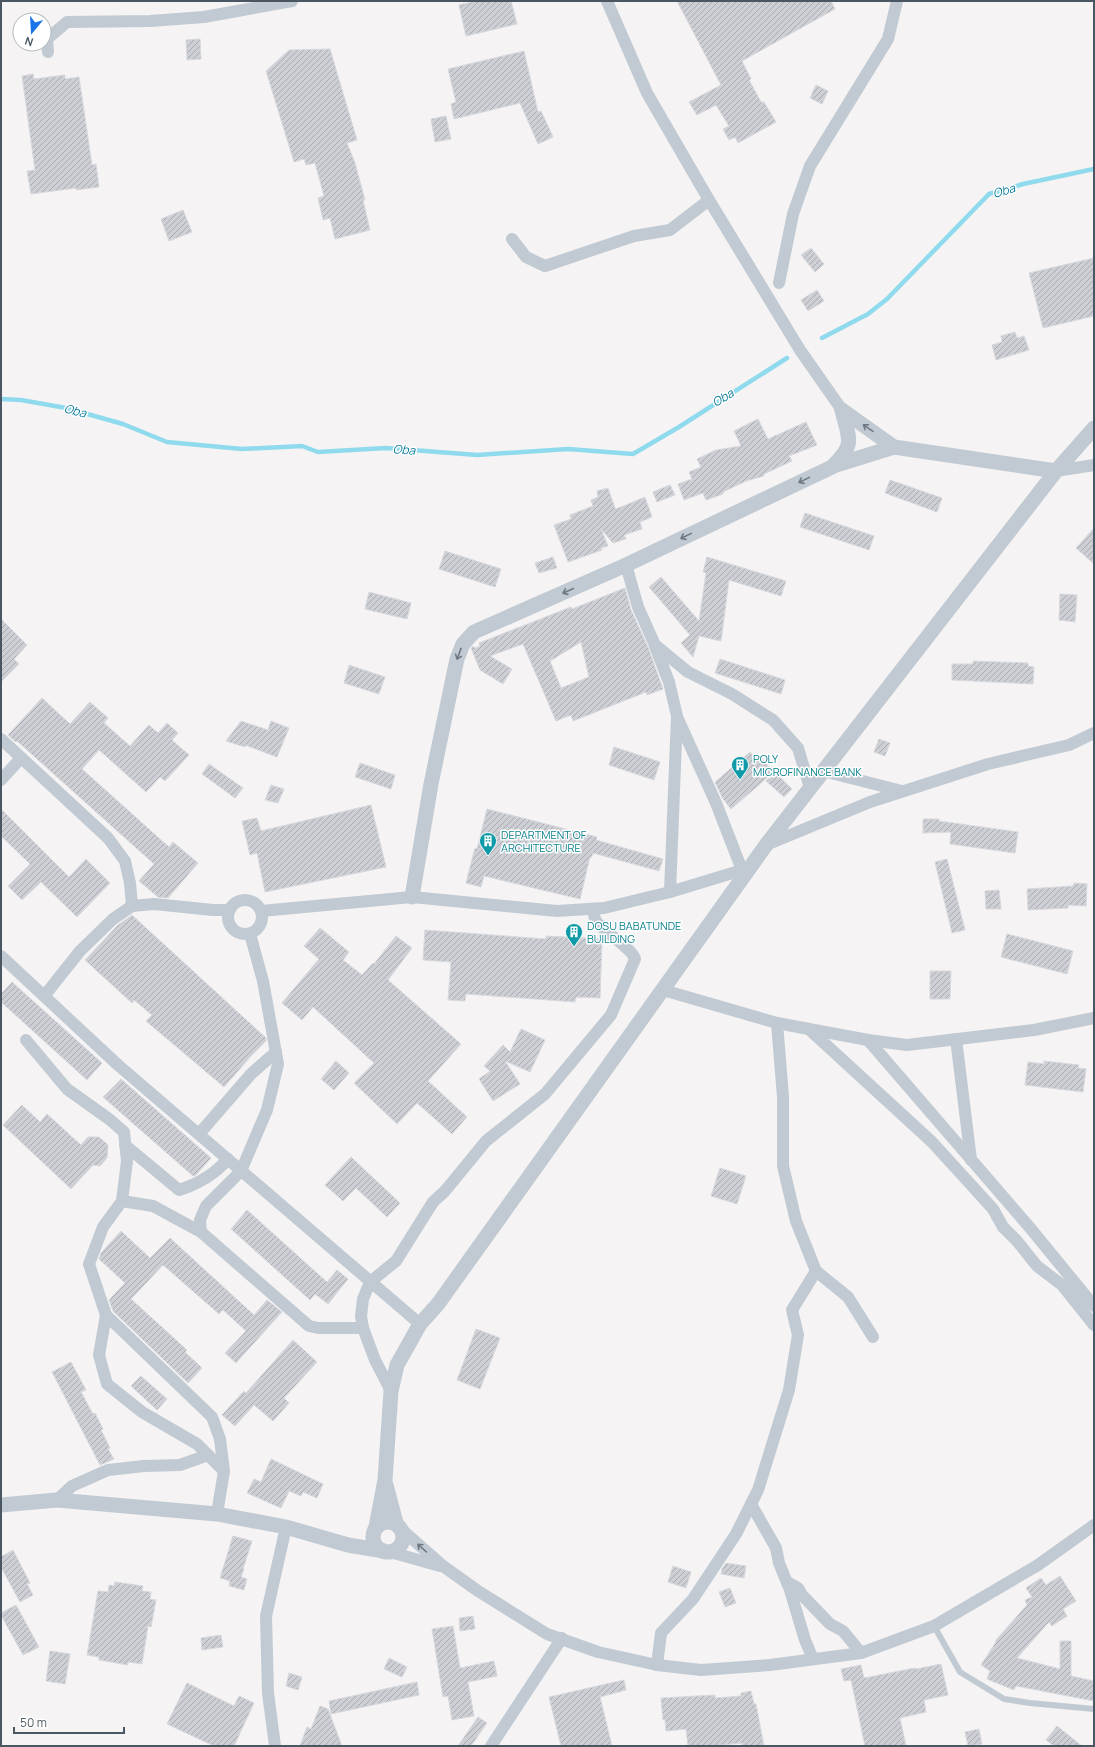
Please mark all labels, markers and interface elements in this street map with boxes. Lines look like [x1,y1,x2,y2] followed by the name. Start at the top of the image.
[12,12,52,52] north arrow
[23,34,35,50] text: N
[991,179,1018,202] water label: Oba
[709,384,738,411] water label: Oba
[62,399,89,422] water label: Oba
[863,424,874,432] one-way arrow
[392,440,417,459] water label: Oba
[798,477,810,484] one-way arrow
[681,533,693,540] one-way arrow
[563,587,575,595] one-way arrow
[454,647,462,659] one-way arrow
[753,751,862,779] place label: POLY MICROFINANCE BANK
[730,755,750,780] building icon: POLY MICROFINANCE BANK
[501,827,587,855] place label: DEPARTMENT OF ARCHITECTURE
[478,831,498,856] building icon: DEPARTMENT OF ARCHITECTURE
[587,918,681,946] place label: DOSU BABATUNDE BUILDING
[564,922,584,947] building icon: DOSU BABATUNDE BUILDING
[417,1543,427,1552] one-way arrow
[14,1709,124,1735] scale bar
[20,1714,47,1731] text: 50 m

